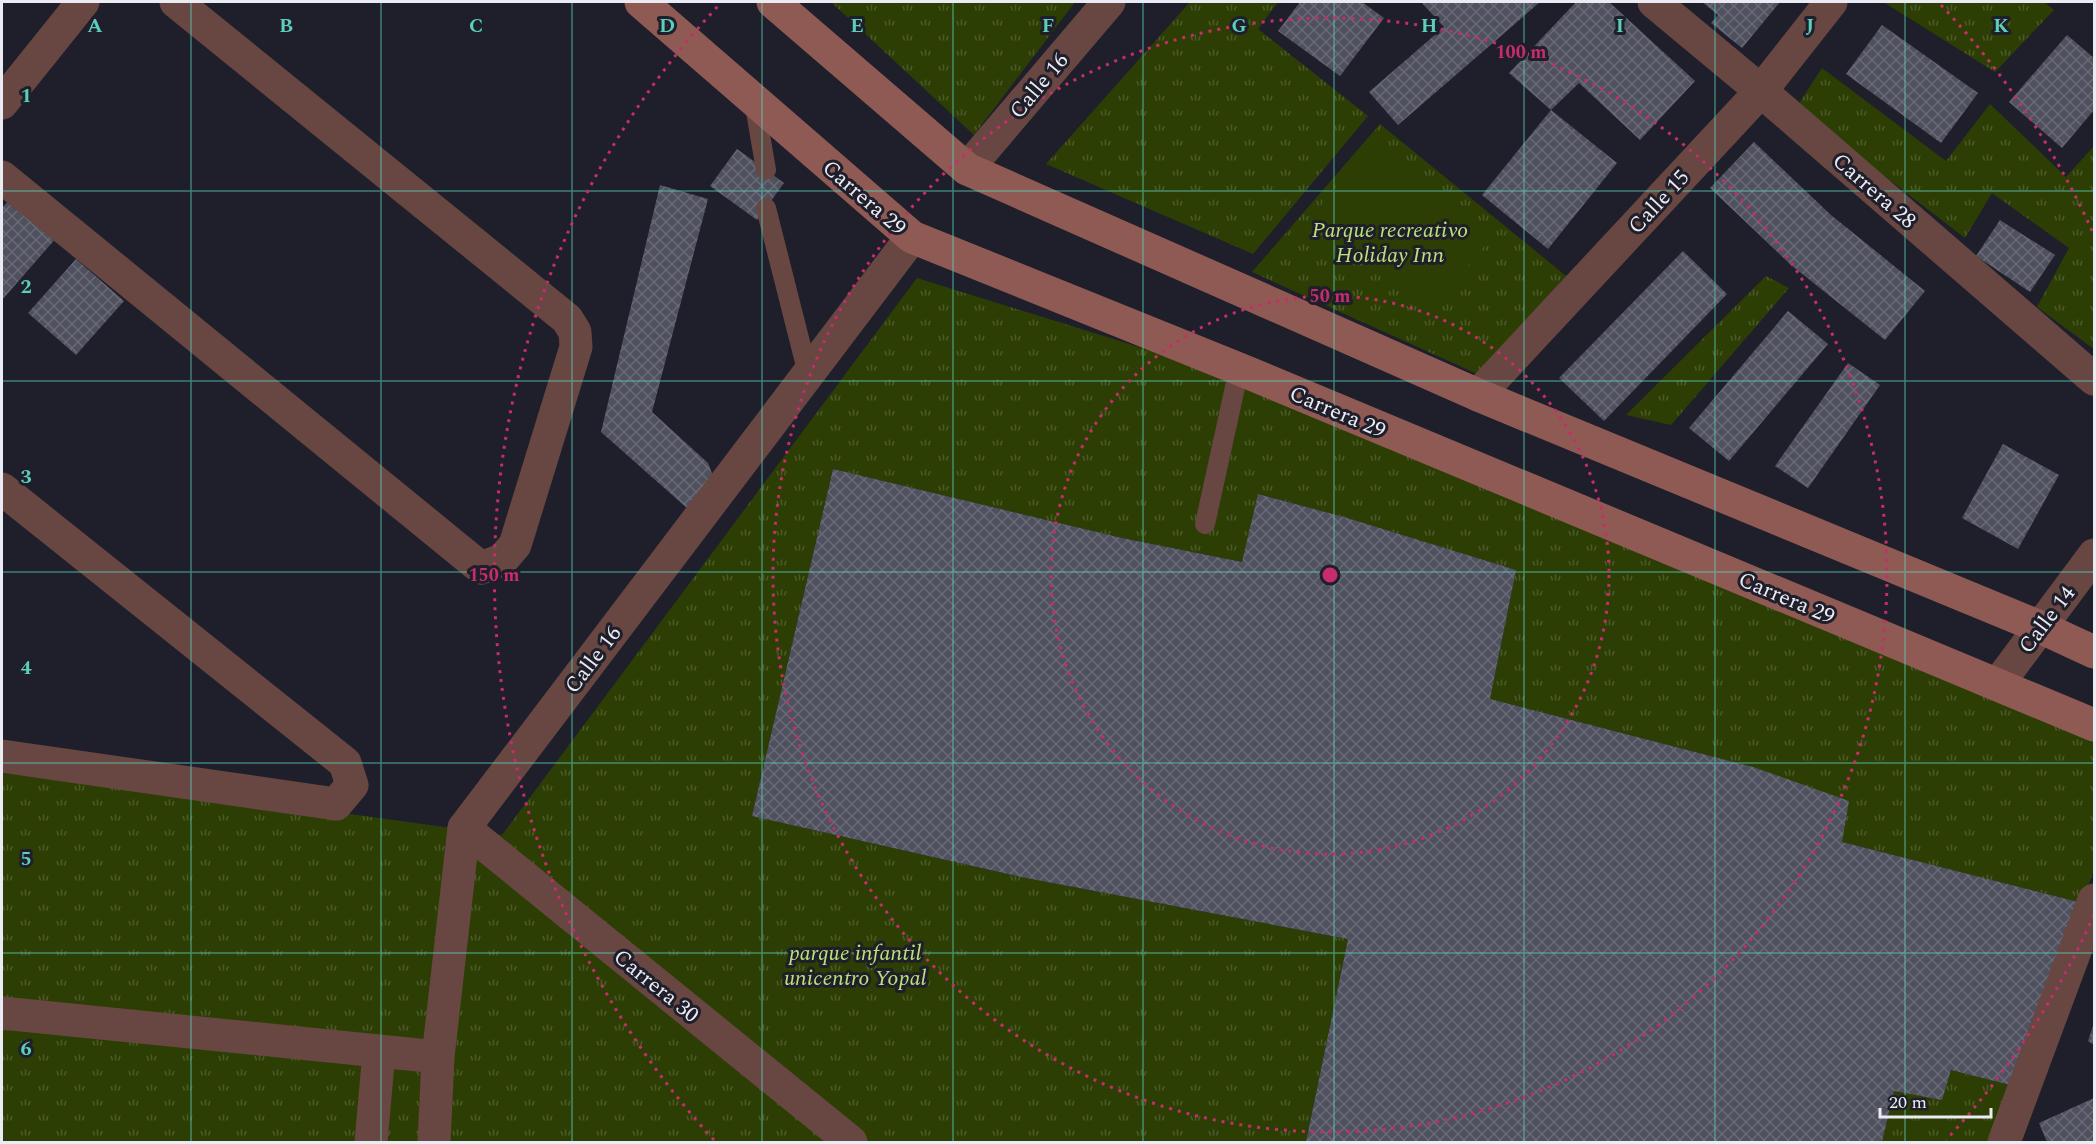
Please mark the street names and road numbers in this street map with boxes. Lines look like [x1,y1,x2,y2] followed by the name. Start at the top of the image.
[1002,46,1077,126] street label: Calle 16
[1825,145,1923,237] street label: Carrera 28
[815,152,913,244] street label: Carrera 29
[1621,162,1698,242] street label: Calle 15
[1284,377,1391,448] street label: Carrera 29
[1733,563,1840,634] street label: Carrera 29
[2011,579,2084,661] street label: Calle 14
[557,619,630,701] street label: Calle 16
[606,941,706,1031] street label: Carrera 30

